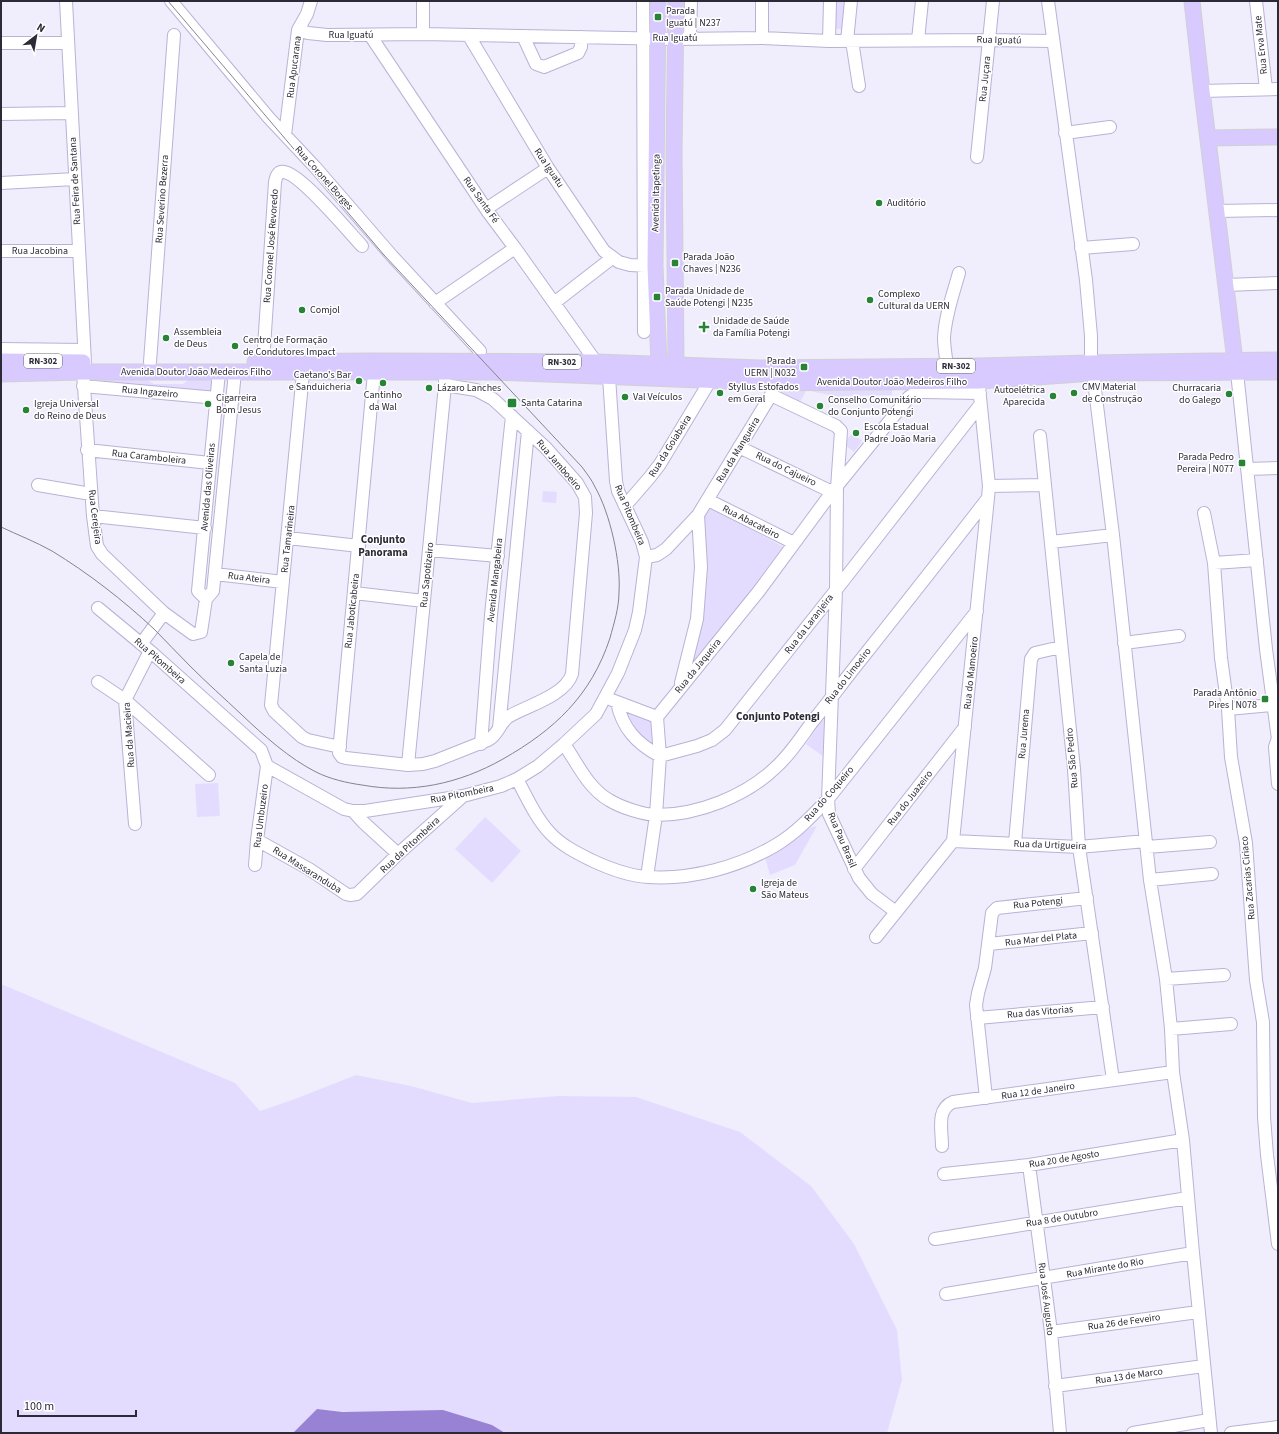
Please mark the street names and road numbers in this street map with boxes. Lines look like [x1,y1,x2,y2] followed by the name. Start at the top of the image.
[1251,15,1271,75] street label: Rua Erva Mate
[328,28,374,42] street label: Rua Iguatú
[652,31,698,45] street label: Rua Iguatú
[976,33,1022,47] street label: Rua Iguatú
[283,35,305,99] street label: Rua Apucarana
[976,55,994,103] street label: Rua Juçara
[66,137,84,225] street label: Rua Feira de Santana
[291,143,357,213] street label: Rua Coronel Borges
[531,145,567,191] street label: Rua Iguatu
[152,154,172,244] street label: Rua Severino Bezerra
[648,154,664,232] street label: Avenida Itapetinga
[460,174,502,226] street label: Rua Santa Fé
[260,188,282,304] street label: Rua Coronel José Revoredo
[12,244,68,258] street label: Rua Jacobina
[24,354,62,368] road number: RN-302
[543,355,581,369] road number: RN-302
[937,359,975,373] road number: RN-302
[121,365,271,379] street label: Avenida Doutor João Medeiros Filho
[817,375,967,389] street label: Avenida Doutor João Medeiros Filho
[121,383,179,401] street label: Rua Ingazeiro
[645,412,695,480] street label: Rua da Goiabeira
[713,414,763,486] street label: Rua da Mangueira
[533,436,585,494] street label: Rua Jamboeiro
[197,442,219,532] street label: Avenida das Oliveiras
[111,446,187,468] street label: Rua Caramboleira
[753,448,819,490] street label: Rua do Cajueiro
[611,483,649,547] street label: Rua Pitombeira
[85,489,105,545] street label: Rua Cerejeira
[720,501,782,543] street label: Rua Abacateiro
[277,504,299,574] street label: Rua Tamarineira
[484,537,506,623] street label: Avenida Mangabeira
[417,542,437,608] street label: Rua Sapotizeiro
[227,568,271,588] street label: Rua Ateira
[341,573,363,649] street label: Rua Jaboticabeira
[781,591,837,657] street label: Rua da Laranjeira
[131,635,189,687] street label: Rua Pitombeira
[671,635,725,697] street label: Rua da Jaqueira
[960,636,982,710] street label: Rua do Mamoeiro
[821,645,875,707] street label: Rua do Limoeiro
[120,702,138,768] street label: Rua da Macieira
[1015,708,1033,760] street label: Rua Jurema
[1062,727,1082,789] street label: Rua São Pedro
[801,763,857,825] street label: Rua do Coqueiro
[884,767,936,829] street label: Rua do Juazeiro
[429,781,495,807] street label: Rua Pitombeira
[250,783,272,849] street label: Rua Umbuzeiro
[824,810,860,870] street label: Rua Pau Brasil
[377,814,443,876] street label: Rua da Pitombeira
[1237,836,1259,920] street label: Rua Zacarias Ciriaco
[1013,837,1087,853] street label: Rua da Urtigueira
[270,843,344,897] street label: Rua Massaranduba
[1012,893,1064,913] street label: Rua Potengi
[1004,928,1078,950] street label: Rua Mar del Plata
[1006,1002,1074,1022] street label: Rua das Vitorias
[1000,1079,1076,1103] street label: Rua 12 de Janeiro
[1028,1147,1100,1171] street label: Rua 20 de Agosto
[1025,1205,1099,1231] street label: Rua 8 de Outubro
[1065,1254,1145,1282] street label: Rua Mirante do Rio
[1035,1262,1057,1336] street label: Rua José Augusto
[1087,1310,1161,1334] street label: Rua 26 de Feveiro
[1094,1364,1164,1388] street label: Rua 13 de Marco

